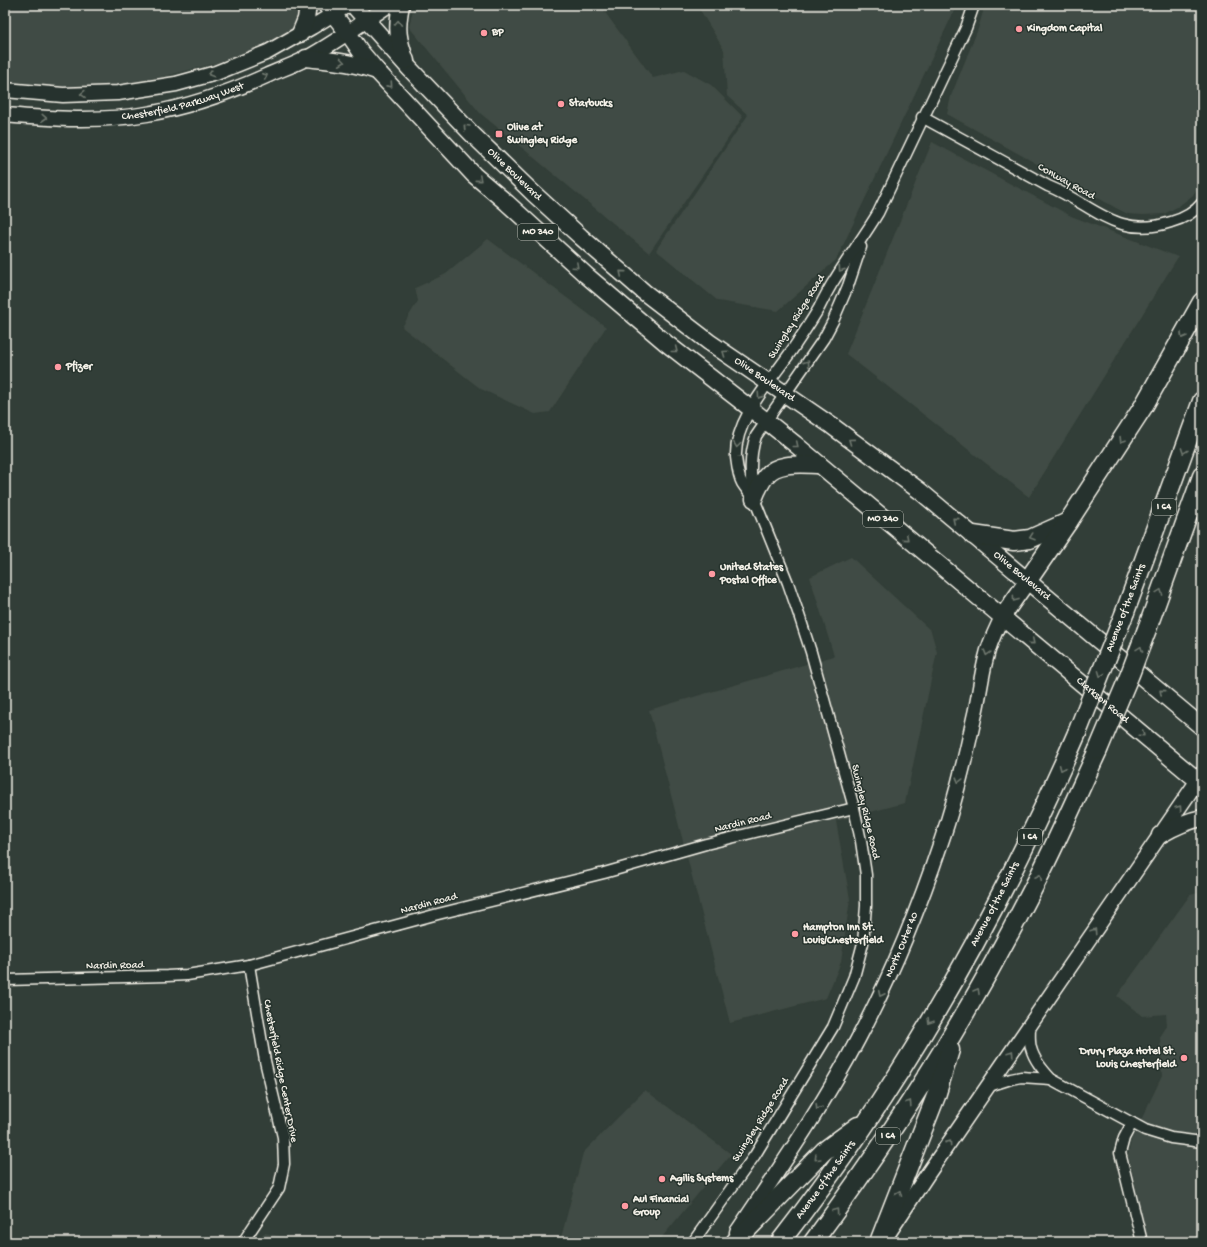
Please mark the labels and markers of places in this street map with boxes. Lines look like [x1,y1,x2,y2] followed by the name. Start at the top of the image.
[1026,22,1103,36] place label: Kingdom Capital
[1014,24,1024,34] marker: Kingdom Capital
[491,27,505,39] place label: BP
[479,28,489,38] marker: BP
[569,97,613,110] place label: Starbucks
[556,99,566,109] marker: Starbucks
[507,121,578,148] place label: Olive at Swingley Ridge
[494,129,504,139] marker: Olive at Swingley Ridge
[65,360,93,373] place label: Pfizer
[53,362,63,372] marker: Pfizer
[719,561,784,587] place label: United States Postal Office
[707,569,717,579] marker: United States Postal Office
[803,921,884,947] place label: Hampton Inn St. Louis/Chesterfield
[790,929,800,939] marker: Hampton Inn St. Louis/Chesterfield
[1078,1045,1178,1071] place label: Drury Plaza Hotel St. Louis Chesterfield
[1179,1053,1189,1063] marker: Drury Plaza Hotel St. Louis Chesterfield
[669,1172,734,1186] place label: Agilis Systems
[657,1174,667,1184] marker: Agilis Systems
[632,1194,689,1219] place label: Aul Financial Group
[620,1201,630,1211] marker: Aul Financial Group

